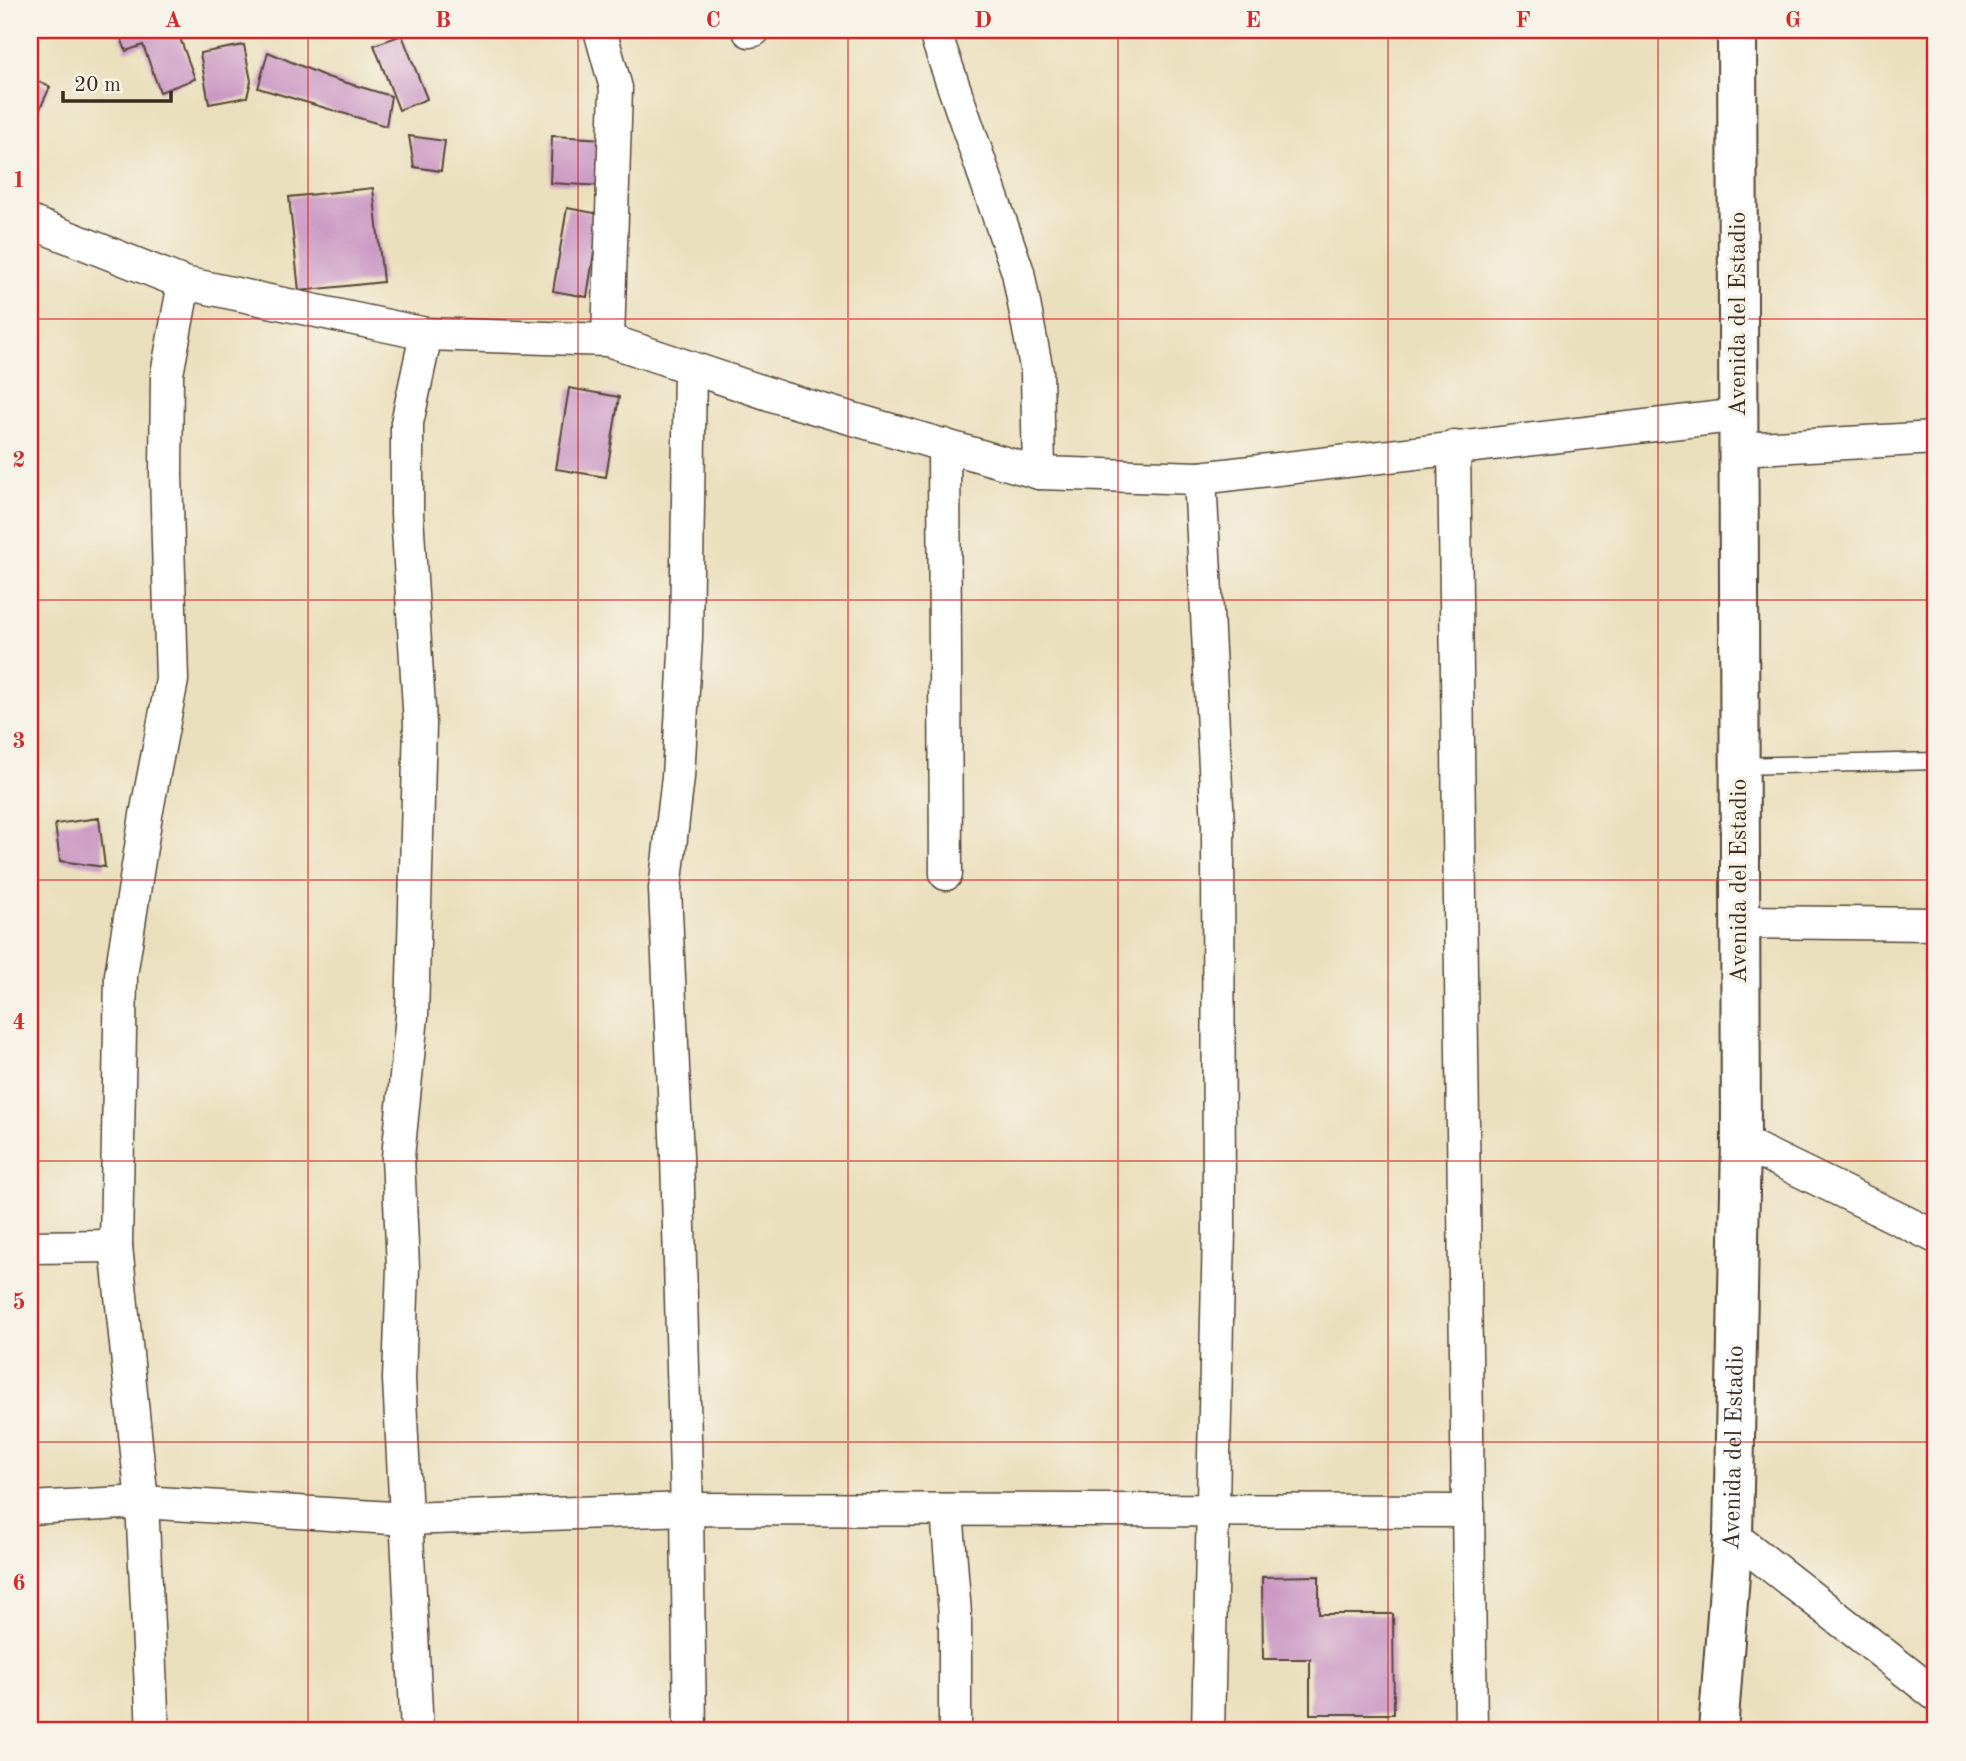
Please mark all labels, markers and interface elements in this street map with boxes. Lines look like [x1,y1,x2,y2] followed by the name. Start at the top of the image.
[164,9,182,32] text: A
[435,9,451,32] text: B
[705,9,721,32] text: C
[974,9,992,32] text: D
[1245,9,1261,32] text: E
[1515,9,1531,32] text: F
[1785,9,1801,32] text: G
[63,60,172,104] scale bar
[74,75,121,96] text: 20 m
[12,169,26,192] text: 1
[1727,212,1751,416] street label: Avenida del Estadio
[12,449,26,472] text: 2
[12,730,26,753] text: 3
[1728,779,1752,983] street label: Avenida del Estadio
[12,1011,26,1034] text: 4
[12,1291,26,1314] text: 5
[1720,1345,1749,1551] street label: Avenida del Estadio
[12,1572,26,1595] text: 6

